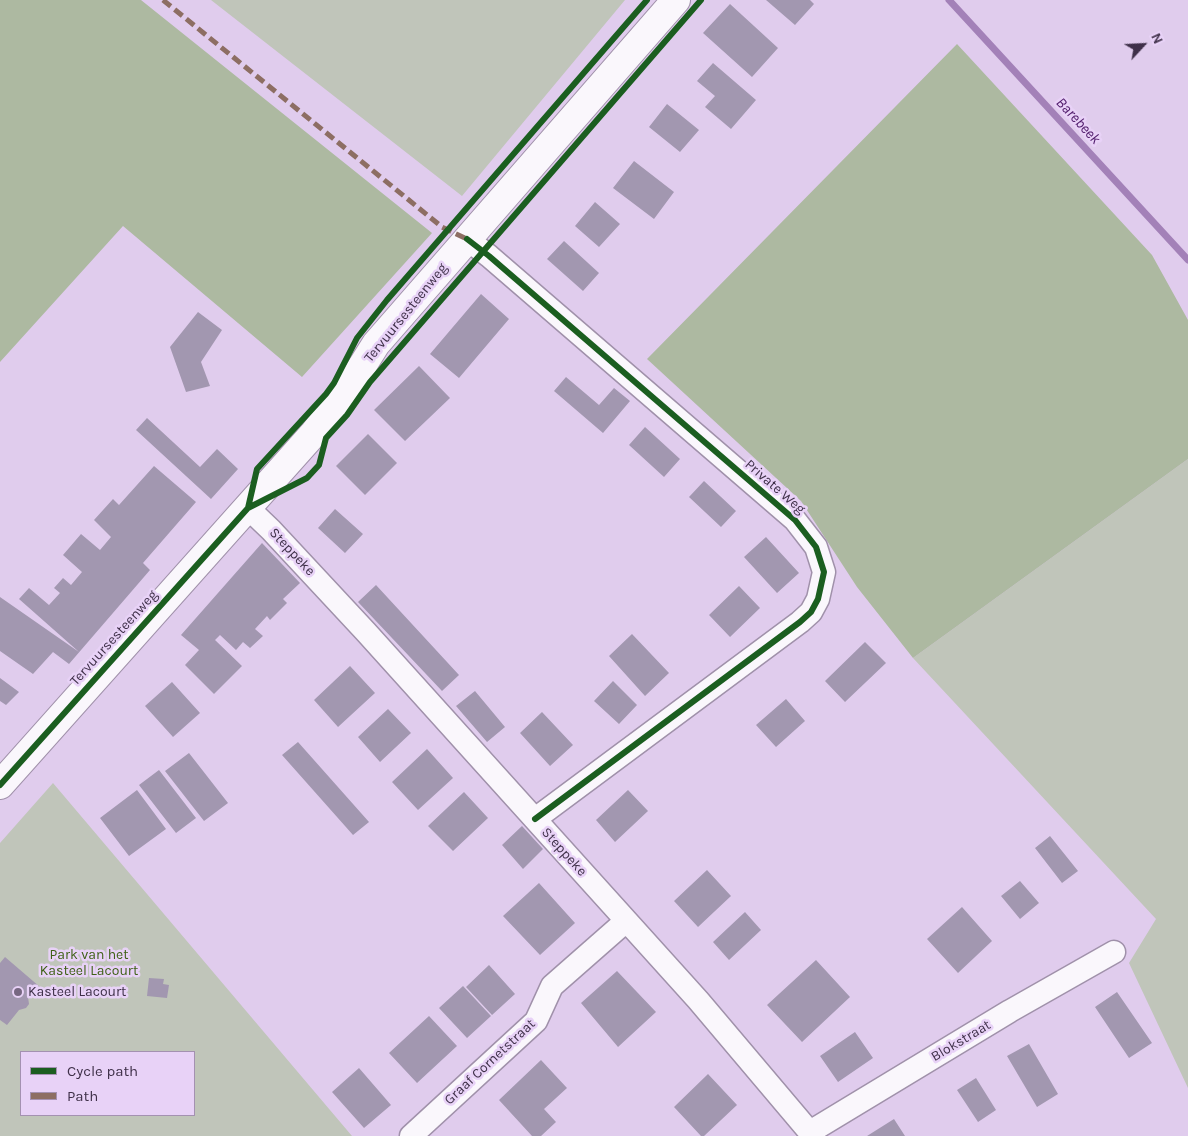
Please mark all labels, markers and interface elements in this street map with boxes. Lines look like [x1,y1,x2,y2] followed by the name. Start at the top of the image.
[1118,20,1168,70] north arrow
[1147,30,1167,47] text: N
[1052,94,1104,148] water label: Barebeek
[361,260,451,366] street label: Tervuursesteenweg
[741,456,809,518] street label: Private Weg
[266,524,318,580] street label: Steppeke
[67,587,161,689] street label: Tervuursesteenweg
[538,824,590,880] street label: Steppeke
[40,947,138,980] park label: Park van het Kasteel Lacourt
[28,984,126,1000] place label: Kasteel Lacourt
[12,986,24,998] marker: Kasteel Lacourt
[441,1016,539,1108] street label: Graaf Cornetstraat
[928,1017,994,1065] street label: Blokstraat
[20,1051,195,1116] legend
[67,1062,138,1080] text: Cycle path
[67,1087,98,1105] text: Path

